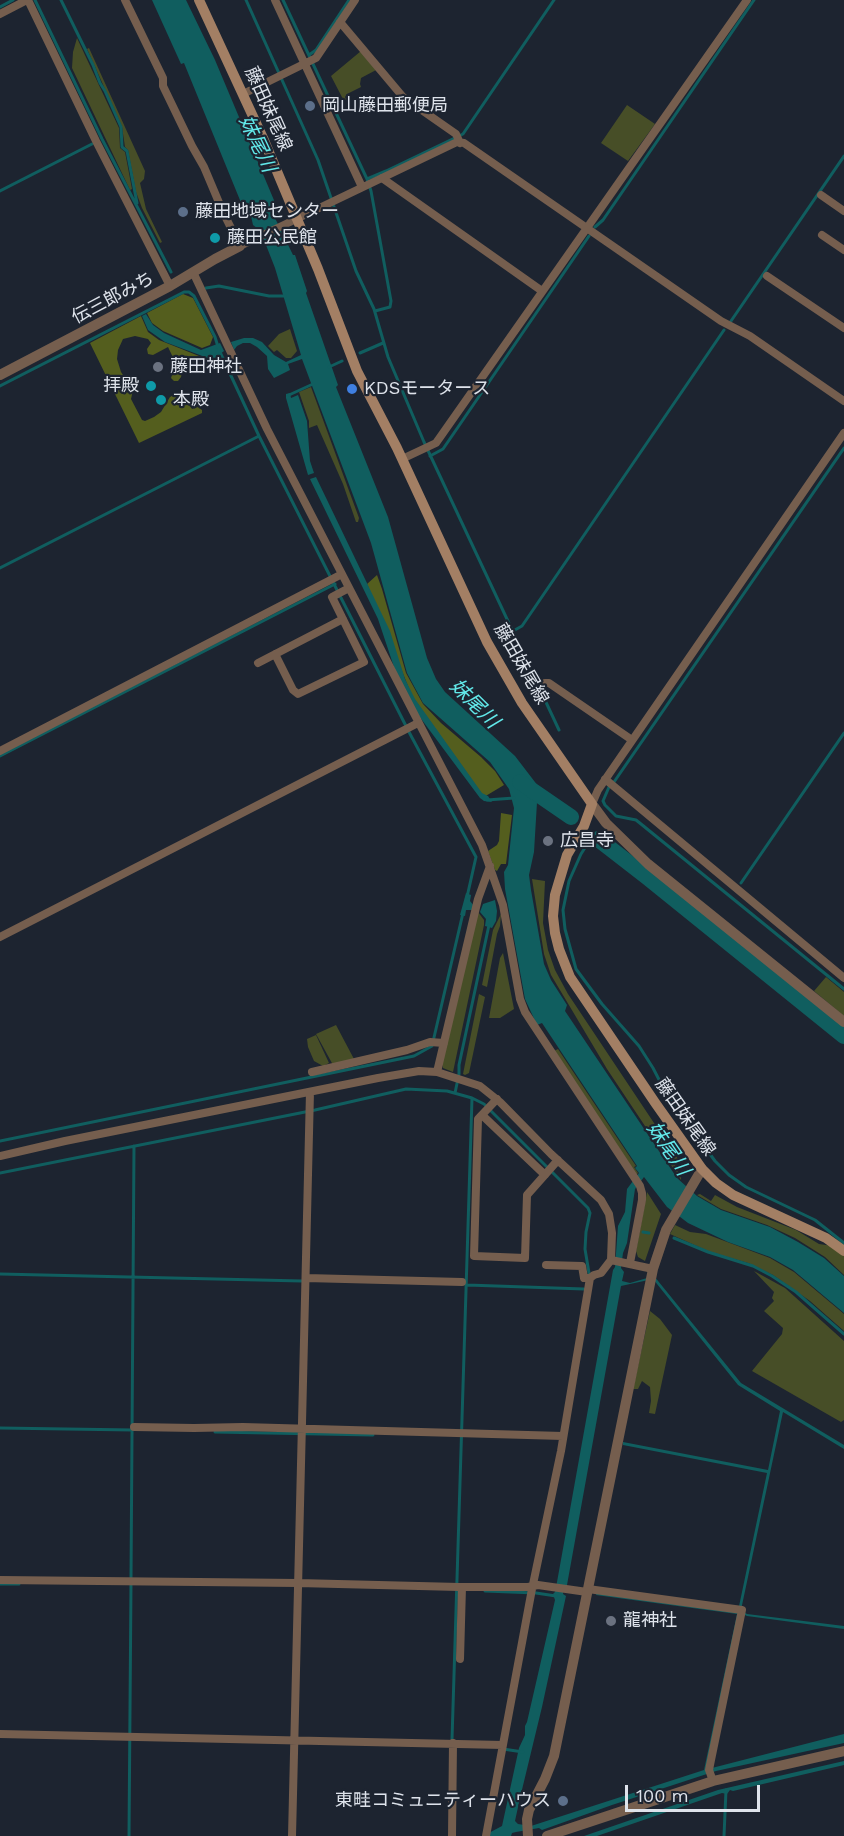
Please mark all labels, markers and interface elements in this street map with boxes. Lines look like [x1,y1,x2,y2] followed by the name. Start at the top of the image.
[240,63,296,155] street label: 藤田妹尾線
[322,95,448,117] place label: 岡山藤田郵便局
[303,99,317,113] marker: 岡山藤田郵便局
[233,112,281,176] water label: 妹尾川
[195,201,339,223] place label: 藤田地域センター
[176,205,190,219] marker: 藤田地域センター
[227,227,317,249] place label: 藤田公民館
[208,231,222,245] marker: 藤田公民館
[68,267,158,329] street label: 伝三郎みち
[170,356,242,378] place label: 藤田神社
[151,360,165,374] marker: 藤田神社
[103,375,139,397] place label: 拝殿
[364,378,490,400] place label: KDSモータース
[144,379,158,393] marker: 拝殿
[345,382,359,396] marker: KDSモータース
[173,389,209,411] place label: 本殿
[154,393,168,407] marker: 本殿
[489,620,553,708] street label: 藤田妹尾線
[444,674,504,734] water label: 妹尾川
[560,830,614,852] place label: 広昌寺
[541,834,555,848] marker: 広昌寺
[650,1074,720,1160] street label: 藤田妹尾線
[641,1117,695,1181] water label: 妹尾川
[623,1610,677,1632] place label: 龍神社
[604,1614,618,1628] marker: 龍神社
[628,1773,763,1811] scale bar
[636,1785,689,1806] text: 100 m
[335,1790,551,1812] place label: 東畦コミュニティーハウス
[556,1794,570,1808] marker: 東畦コミュニティーハウス

